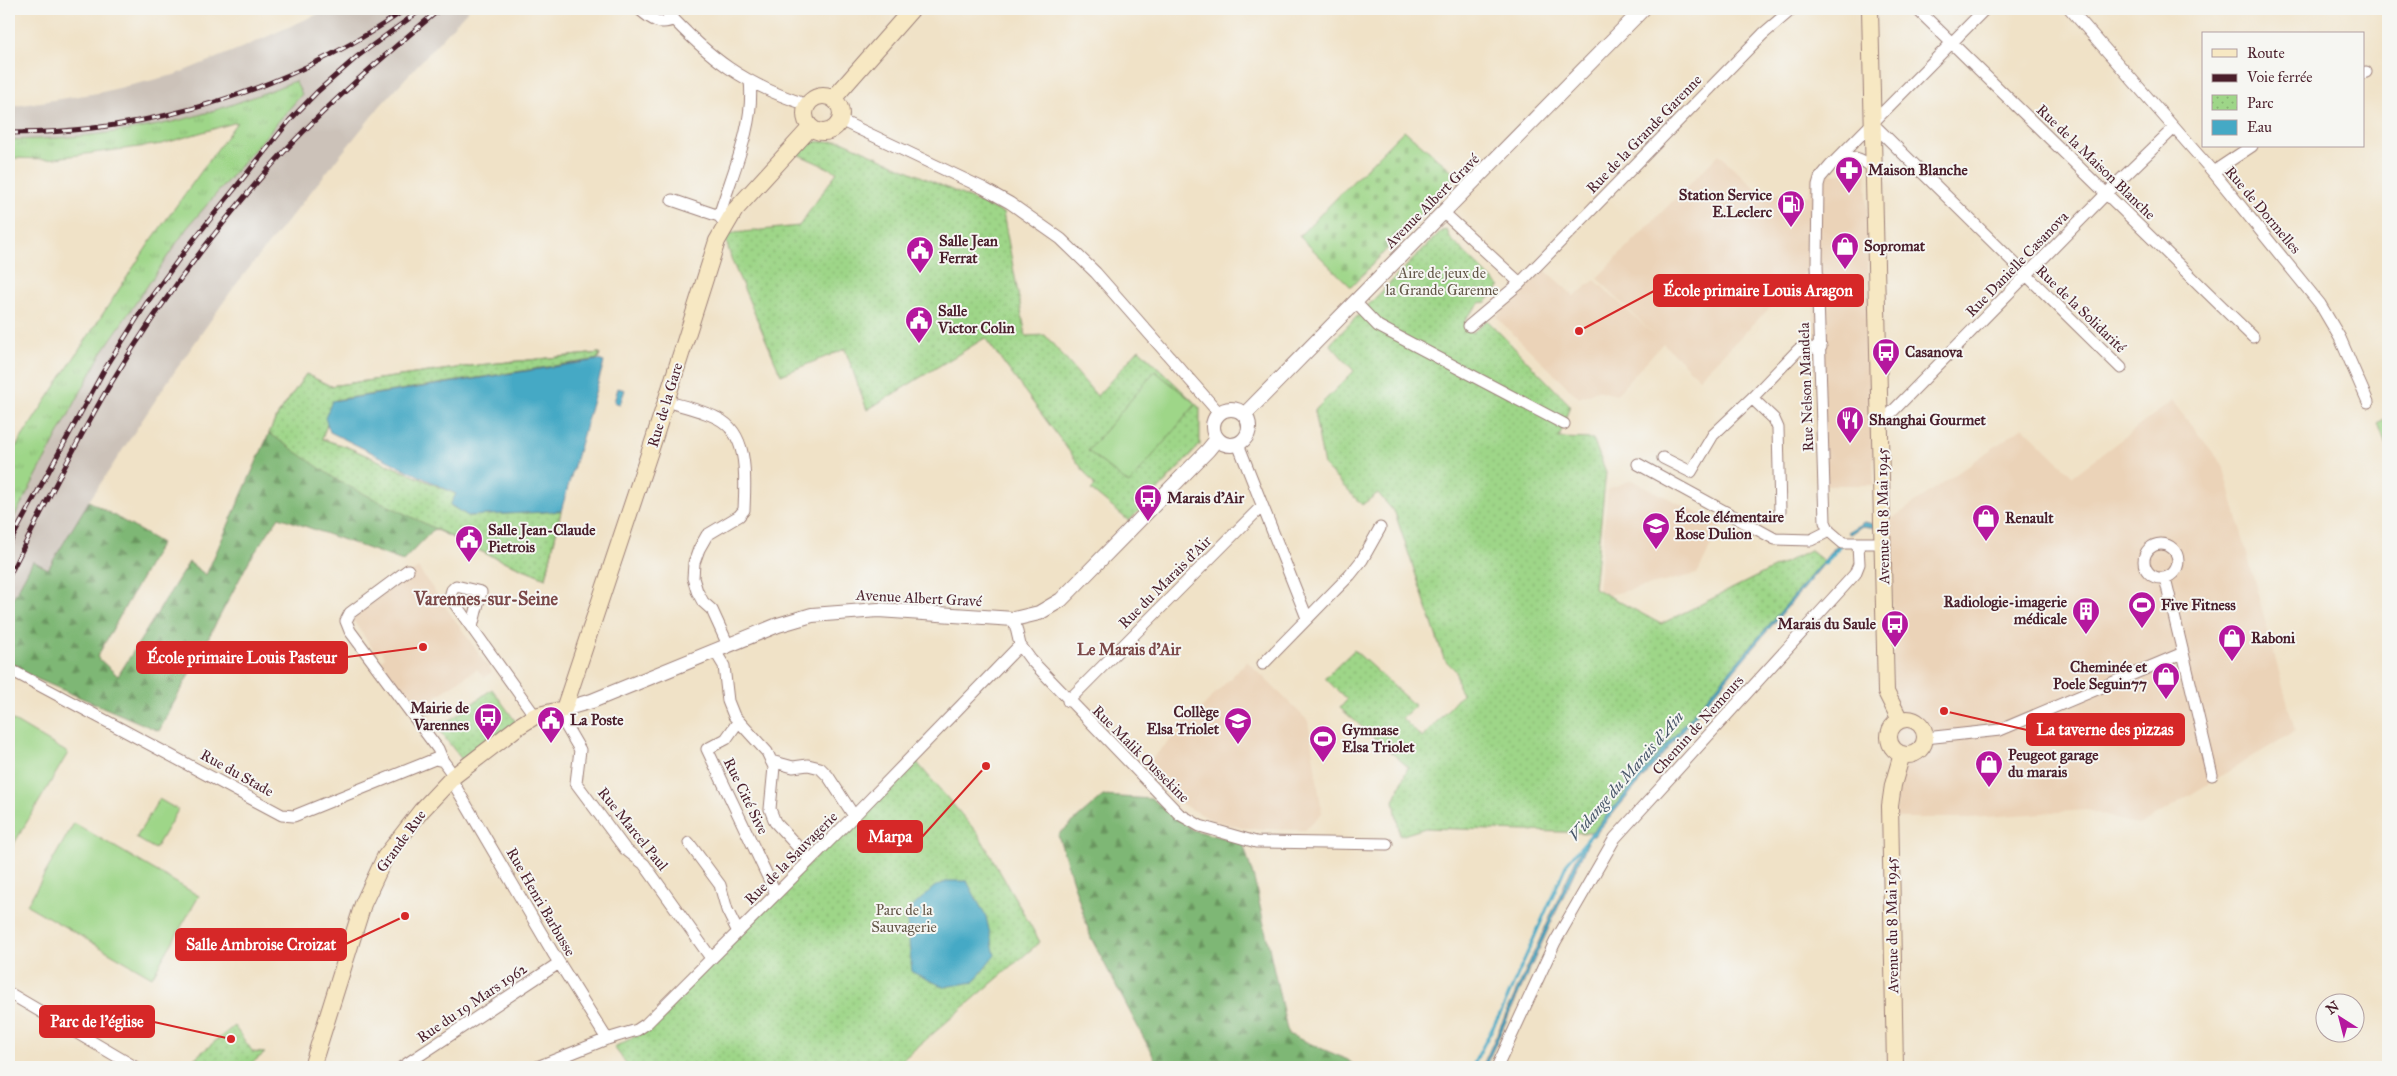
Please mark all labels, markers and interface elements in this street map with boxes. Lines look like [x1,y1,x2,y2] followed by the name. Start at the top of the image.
[2202,32,2364,148] legend
[2247,44,2285,62] text: Route
[2246,68,2312,86] text: Voie ferrée
[1583,71,1705,197] street label: Rue de la Grande Garenne
[2247,94,2274,112] text: Parc
[2033,101,2159,223] street label: Rue de la Maison Blanche
[2247,118,2272,136] text: Eau
[1380,149,1484,253] street label: Avenue Albert Gravé
[1834,155,1864,194] pharmacy icon: Maison Blanche
[1868,161,1968,179] place label: Maison Blanche
[2221,163,2305,257] street label: Rue de Dormelles
[1679,186,1773,221] place label: Station Service E.Leclerc
[1776,189,1806,228] fuel station icon: Station Service E.Leclerc
[1962,207,2072,320] street label: Rue Danielle Casanova
[1830,231,1860,270] shop icon: Sopromat
[939,232,999,267] place label: Salle Jean Ferrat
[905,235,935,274] public building icon: Salle Jean Ferrat
[1864,237,1926,256] place label: Sopromat
[2032,262,2130,357] street label: Rue de la Solidarité
[1385,264,1499,299] park label: Aire de jeux de la Grande Garenne
[1654,275,1863,306] callout: École primaire Louis Aragon
[1663,279,1853,301] text: École primaire Louis Aragon
[937,302,1016,337] place label: Salle Victor Colin
[904,305,934,344] public building icon: Salle Victor Colin
[1795,321,1817,452] street label: Rue Nelson Mandela
[1871,337,1901,376] bus stop icon: Casanova
[1905,343,1963,361] place label: Casanova
[644,360,686,450] street label: Rue de la Gare
[1835,405,1865,444] restaurant icon: Shanghai Gourmet
[1869,411,1986,430] place label: Shanghai Gourmet
[1873,448,1893,585] street label: Avenue du 8 Mai 1945
[1133,483,1163,522] bus stop icon: Marais d'Air
[1167,489,1244,507] place label: Marais d'Air
[1971,503,2001,542] shop icon: Renault
[1675,507,1785,543] place label: École élémentaire Rose Dulion
[2005,509,2054,527] place label: Renault
[1641,511,1671,550] school or university icon: École élémentaire Rose Dulion
[488,521,596,556] place label: Salle Jean-Claude Pietrois
[454,524,484,563] public building icon: Salle Jean-Claude Pietrois
[1115,532,1215,632] street label: Rue du Marais d'Air
[855,586,983,610] street label: Avenue Albert Gravé
[413,588,559,610] district label: Varennes-sur-Seine
[2127,590,2157,629] sports icon: Five Fitness
[1944,593,2068,628] place label: Radiologie-imagerie médicale
[2071,596,2101,635] building icon: Radiologie-imagerie médicale
[2161,596,2236,614] place label: Five Fitness
[1880,609,1910,648] bus stop icon: Marais du Saule
[1777,615,1877,633] place label: Marais du Saule
[2217,623,2247,662] shop icon: Raboni
[2251,629,2296,647] place label: Raboni
[1077,640,1182,659] district label: Le Marais d'Air
[137,642,347,673] callout: École primaire Louis Pasteur
[147,646,338,668] text: École primaire Louis Pasteur
[2053,658,2148,694] place label: Cheminée et Poele Seguin77
[2151,661,2181,700] shop icon: Cheminée et Poele Seguin77
[1649,671,1747,779] street label: Chemin de Nemours
[410,699,470,734] place label: Mairie de Varennes
[473,702,503,741] bus stop icon: Mairie de Varennes
[1089,702,1193,806] street label: Rue Malik Oussekine
[1146,703,1220,738] place label: Collège Elsa Triolet
[536,705,566,744] public building icon: La Poste
[1223,706,1253,745] school or university icon: Collège Elsa Triolet
[1565,707,1688,845] water label: Vidange du Marais d'Ain
[570,711,624,729] place label: La Poste
[2027,714,2184,745] callout: La taverne des pizzas
[2037,720,2174,740] text: La taverne des pizzas
[1342,721,1415,756] place label: Gymnase Elsa Triolet
[1308,724,1338,763] sports icon: Gymnase Elsa Triolet
[197,746,277,800] street label: Rue du Stade
[2008,746,2099,781] place label: Peugeot garage du marais
[1974,749,2004,788] shop icon: Peugeot garage du marais
[720,755,772,837] street label: Rue Cité Sive
[594,784,673,875] street label: Rue Marcel Paul
[372,806,430,876] street label: Grande Rue
[741,808,841,908] street label: Rue de la Sauvagerie
[858,821,922,852] callout: Marpa
[868,827,913,847] text: Marpa
[503,845,579,959] street label: Rue Henri Barbusse
[1882,857,1902,994] street label: Avenue du 8 Mai 1945
[871,901,937,936] park label: Parc de la Sauvagerie
[176,929,346,960] callout: Salle Ambroise Croizat
[186,935,336,954] text: Salle Ambroise Croizat
[414,959,531,1046] street label: Rue du 19 Mars 1962
[2314,994,2364,1044] north arrow
[2323,997,2343,1018] text: N
[40,1006,154,1037] callout: Parc de l'église
[50,1012,144,1032] text: Parc de l'église

